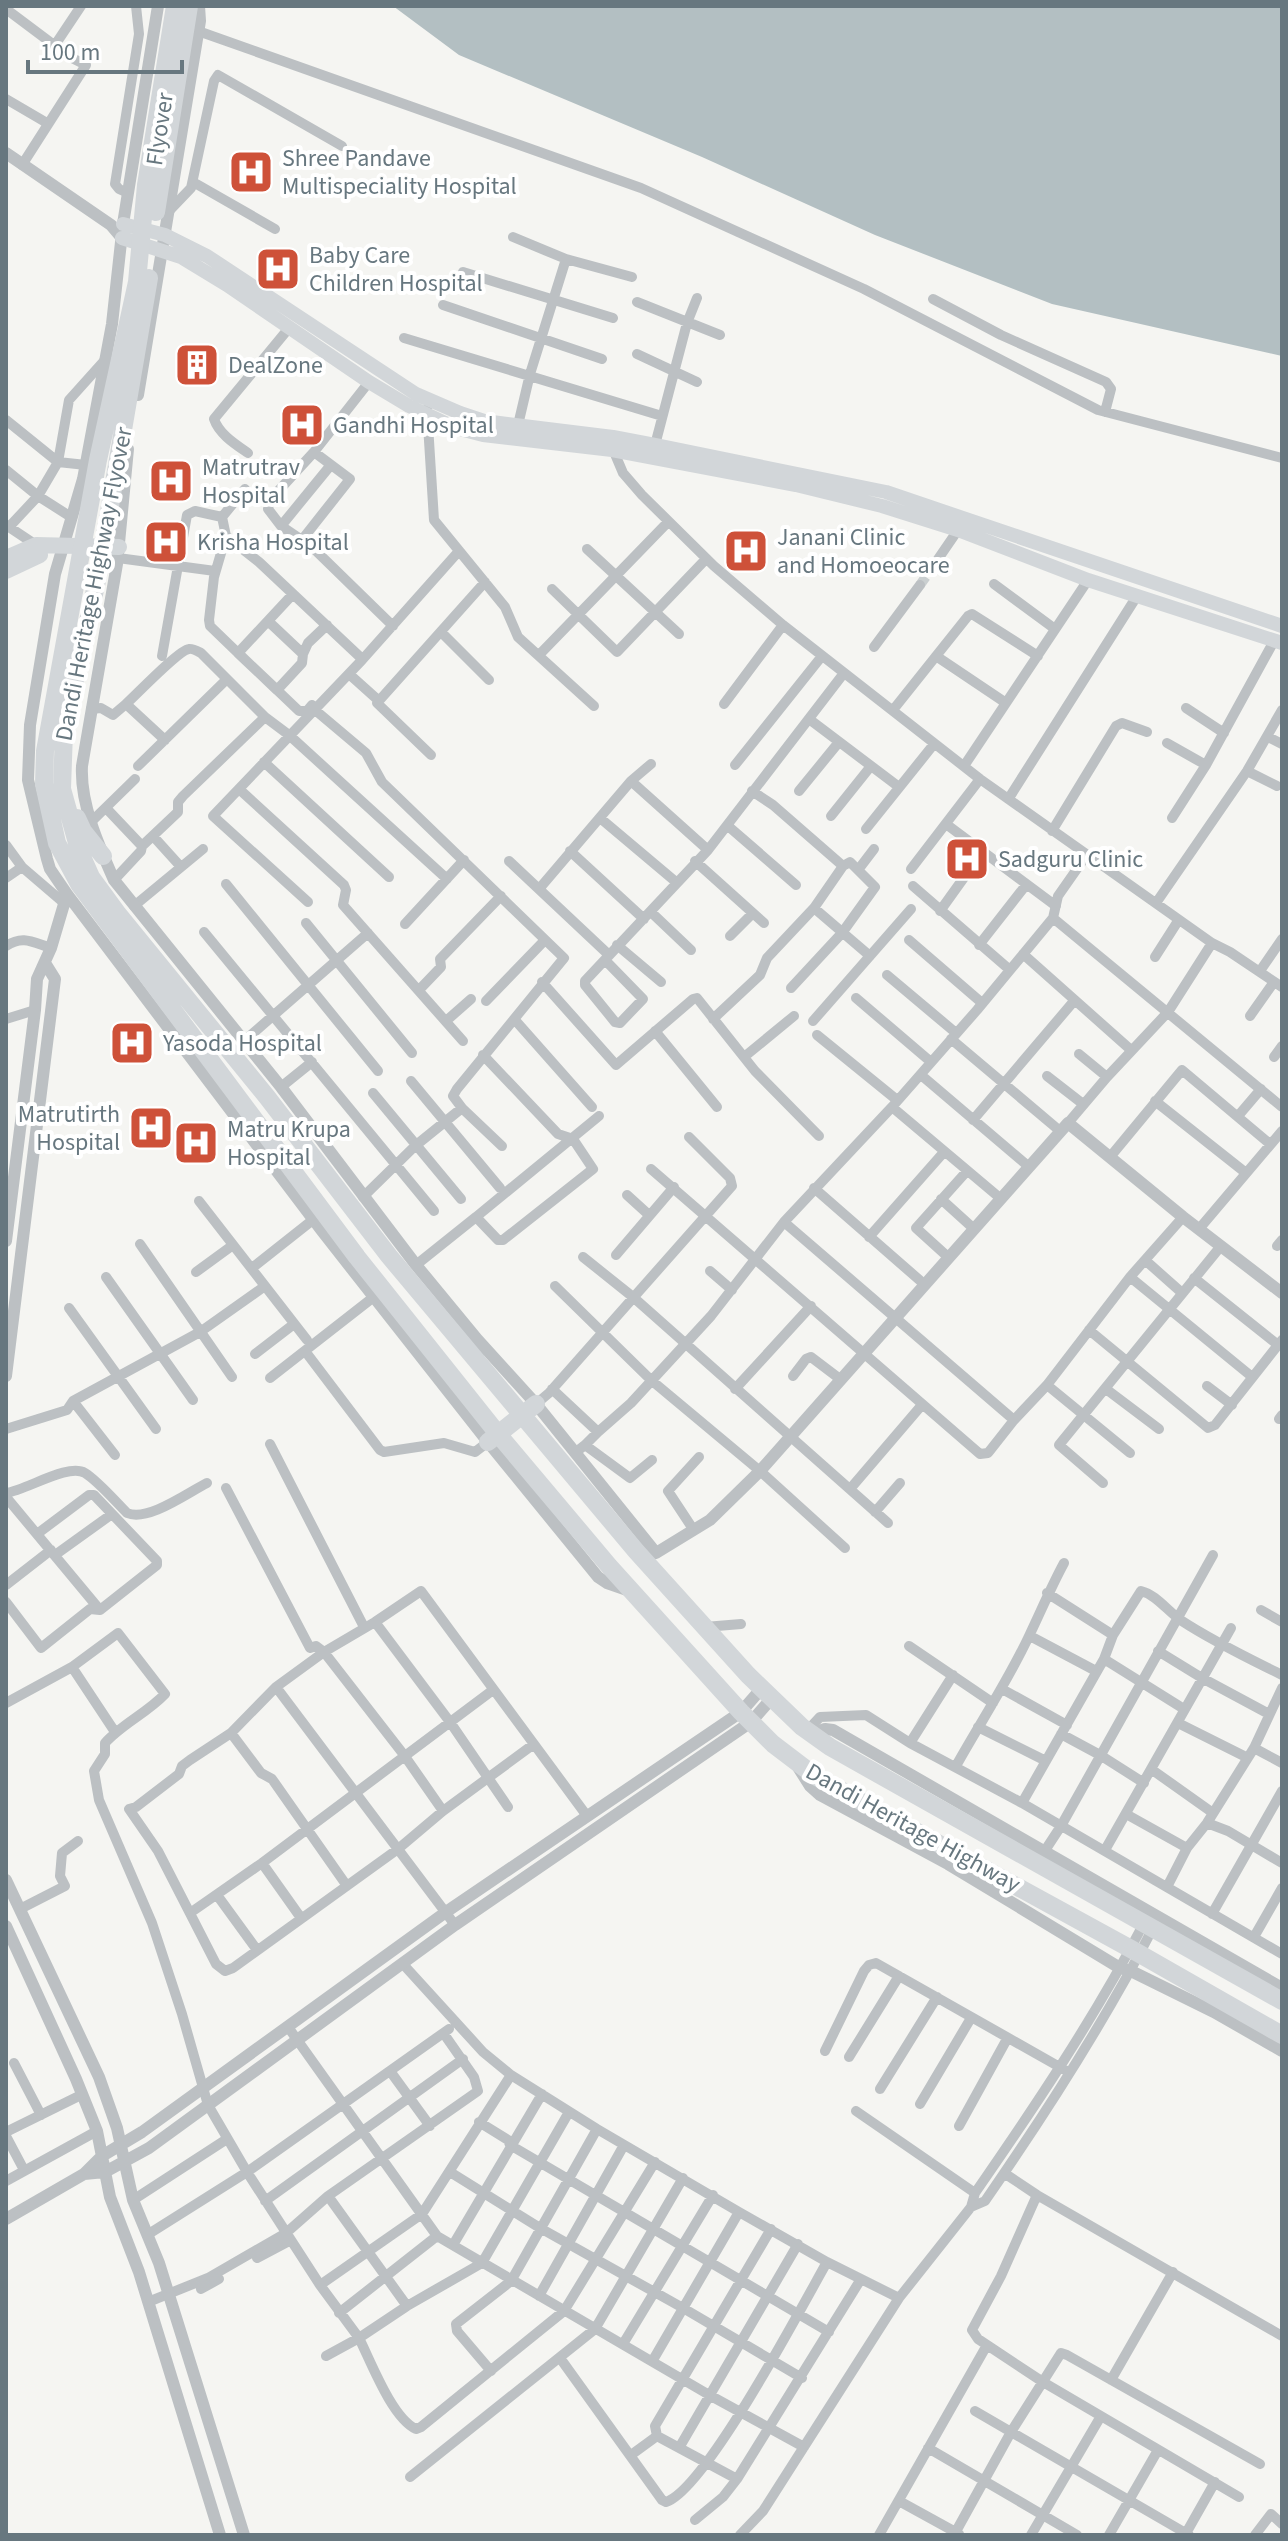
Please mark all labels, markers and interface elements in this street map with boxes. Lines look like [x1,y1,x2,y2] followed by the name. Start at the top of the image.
[28,24,182,74] scale bar
[40,35,100,70] text: 100 m
[137,89,183,168] street label: Flyover
[282,141,517,204] place label: Shree Pandave Multispeciality Hospital
[227,148,275,196] hospital icon: Shree Pandave Multispeciality Hospital
[309,238,483,301] place label: Baby Care Children Hospital
[254,245,302,293] hospital icon: Baby Care Children Hospital
[173,341,221,389] building icon: DealZone
[228,348,323,383] place label: DealZone
[278,401,326,449] hospital icon: Gandhi Hospital
[333,408,494,443] place label: Gandhi Hospital
[46,423,142,744] street label: Dandi Heritage Highway Flyover
[202,450,300,513] place label: Matrutrav Hospital
[147,457,195,505] hospital icon: Matrutrav Hospital
[142,518,190,566] hospital icon: Krisha Hospital
[777,520,950,583] place label: Janani Clinic and Homoeocare
[197,525,349,560] place label: Krisha Hospital
[722,527,770,575] hospital icon: Janani Clinic and Homoeocare
[943,835,991,883] hospital icon: Sadguru Clinic
[998,842,1143,877] place label: Sadguru Clinic
[108,1019,156,1067] hospital icon: Yasoda Hospital
[162,1026,322,1061] place label: Yasoda Hospital
[18,1097,120,1160] place label: Matrutirth Hospital
[127,1104,175,1152] hospital icon: Matrutirth Hospital
[227,1112,351,1175] place label: Matru Krupa Hospital
[172,1119,220,1167] hospital icon: Matru Krupa Hospital
[799,1754,1027,1902] street label: Dandi Heritage Highway

